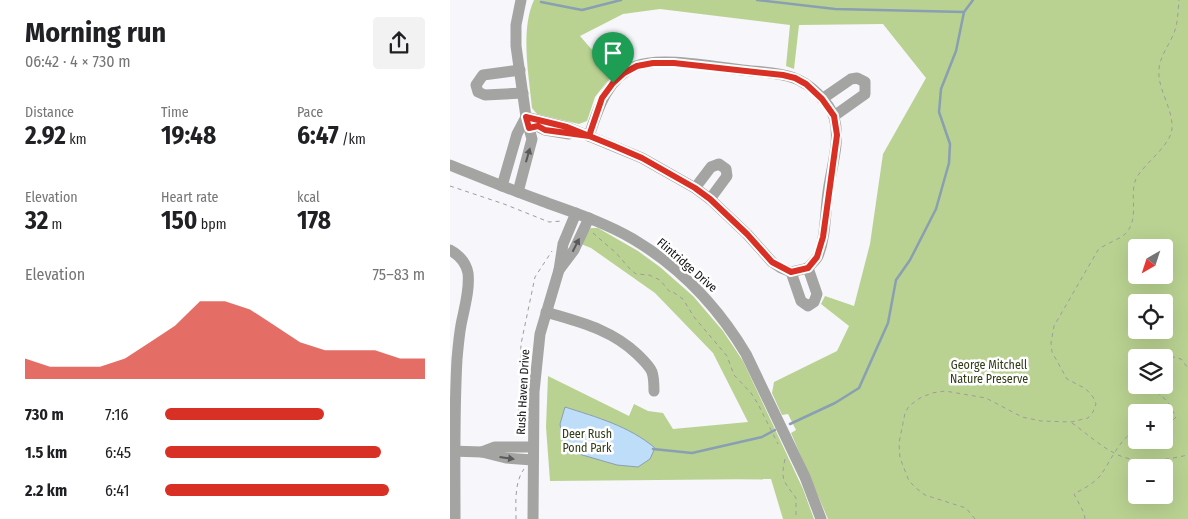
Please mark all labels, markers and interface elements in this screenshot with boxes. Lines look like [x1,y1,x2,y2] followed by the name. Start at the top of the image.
[25,16,166,49] text: Morning run
[373,17,425,69] button: share
[592,32,634,83] pin
[599,39,627,67] icon: arrive
[25,52,131,71] text: 06:42 · 4 × 730 m
[25,104,74,121] text: Distance
[161,104,189,121] text: Time
[297,104,323,121] text: Pace
[25,121,66,151] text: 2.92
[161,121,216,151] text: 19:48
[297,121,339,151] text: 6:47
[66,131,87,148] text: km
[339,131,366,148] text: /km
[525,147,533,162] one-way arrow
[25,189,78,206] text: Elevation
[161,189,218,206] text: Heart rate
[297,189,320,206] text: kcal
[25,206,48,236] text: 32
[161,206,198,236] text: 150
[297,206,331,236] text: 178
[48,216,62,233] text: m
[198,216,226,233] text: bpm
[654,235,720,295] street label: Flintridge Drive
[572,238,580,253] one-way arrow
[1128,239,1172,284] north arrow
[1128,239,1173,504] map controls
[25,265,85,284] text: Elevation
[373,265,425,284] text: 75–83 m
[1128,294,1173,339] button: locate
[514,349,532,435] street label: Rush Haven Drive
[1128,349,1173,394] button: layers
[950,358,1028,386] park label: George Mitchell Nature Preserve
[1128,404,1173,449] button: +
[25,405,64,424] text: 730 m
[105,405,128,424] text: 7:16
[562,427,612,455] park label: Deer Rush Pond Park
[25,443,67,462] text: 1.5 km
[105,443,131,462] text: 6:45
[500,454,516,462] one-way arrow
[1128,459,1173,504] button: −
[25,481,67,500] text: 2.2 km
[105,481,129,500] text: 6:41

